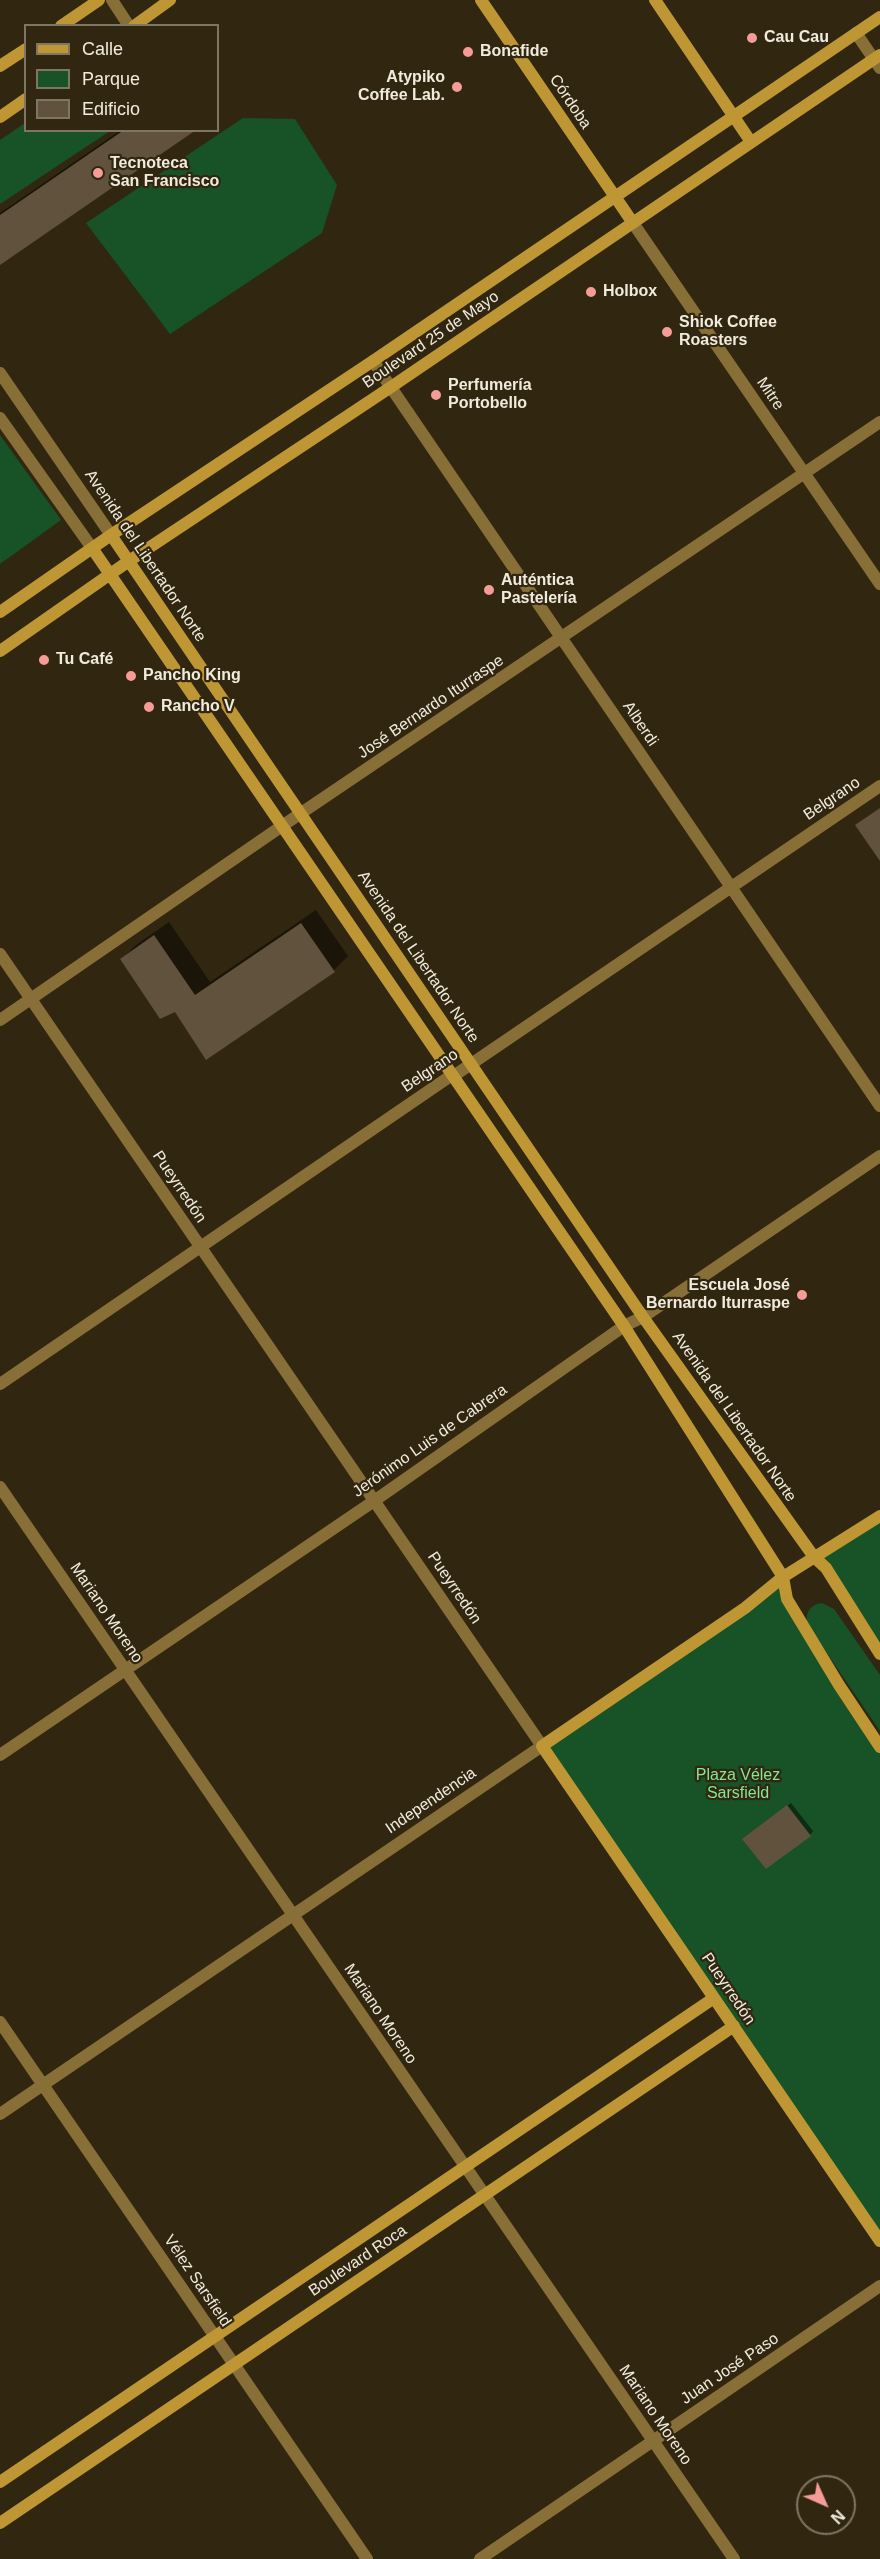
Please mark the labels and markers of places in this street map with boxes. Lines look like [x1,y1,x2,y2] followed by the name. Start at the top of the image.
[764,28,829,48] place label: Cau Cau
[745,31,759,45] marker: Cau Cau
[480,42,548,62] place label: Bonafide
[461,45,475,59] marker: Bonafide
[358,68,445,106] place label: Atypiko Coffee Lab.
[450,80,464,94] marker: Atypiko Coffee Lab.
[110,154,219,192] place label: Tecnoteca San Francisco
[91,166,105,180] marker: Tecnoteca San Francisco
[603,282,657,302] place label: Holbox
[584,285,598,299] marker: Holbox
[679,313,777,351] place label: Shiok Coffee Roasters
[660,325,674,339] marker: Shiok Coffee Roasters
[448,376,532,414] place label: Perfumería Portobello
[429,388,443,402] marker: Perfumería Portobello
[501,571,577,609] place label: Auténtica Pastelería
[482,583,496,597] marker: Auténtica Pastelería
[56,650,113,670] place label: Tu Café
[37,653,51,667] marker: Tu Café
[143,666,241,686] place label: Pancho King
[124,669,138,683] marker: Pancho King
[161,697,235,717] place label: Rancho V
[142,700,156,714] marker: Rancho V
[646,1276,790,1314] place label: Escuela José Bernardo Iturraspe
[795,1288,809,1302] marker: Escuela José Bernardo Iturraspe

